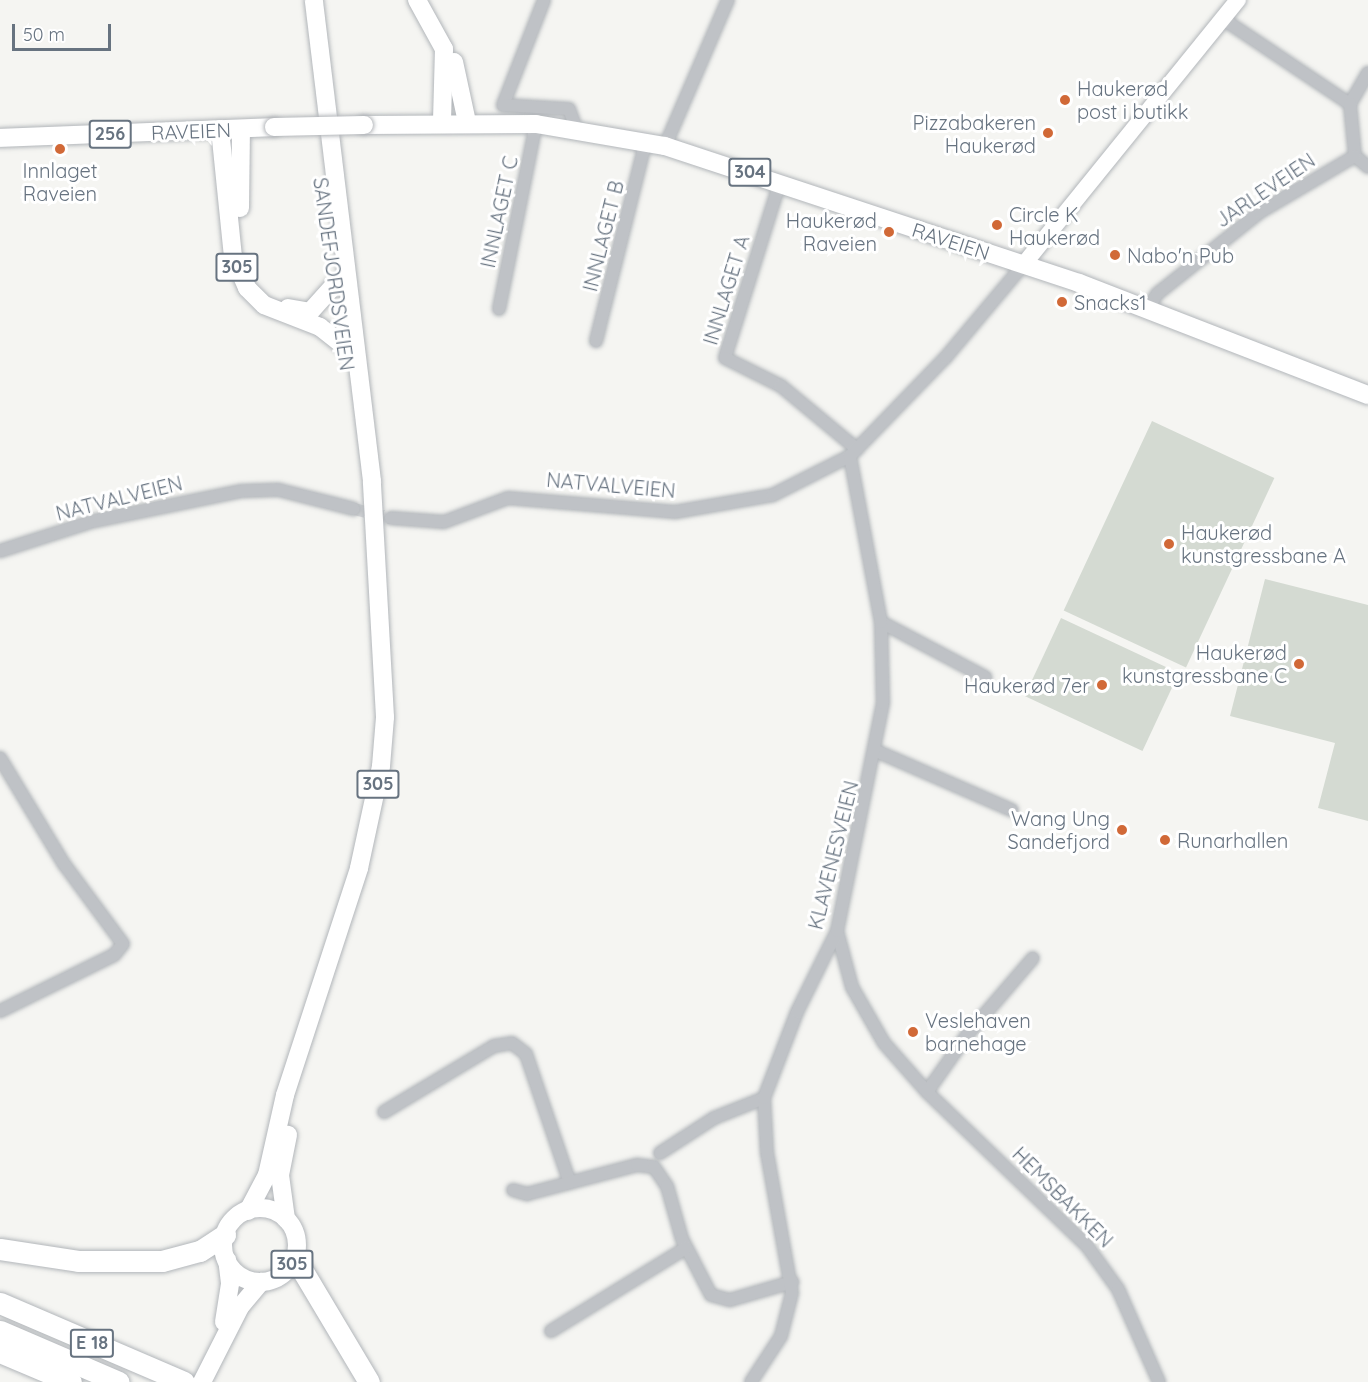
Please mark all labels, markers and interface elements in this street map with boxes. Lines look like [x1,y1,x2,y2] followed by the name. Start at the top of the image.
[15,12,114,50] scale bar
[23,23,65,46] text: 50 m
[1077,77,1188,124] place label: Haukerød post i butikk
[1058,93,1072,107] marker: Haukerød post i butikk
[913,110,1036,157] place label: Pizzabakeren Haukerød
[151,118,231,144] street label: RAVEIEN
[88,119,132,149] road number: 256
[1041,126,1055,140] marker: Pizzabakeren Haukerød
[53,142,67,156] marker: Innlaget Raveien
[1211,148,1319,232] street label: JARLEVEIEN
[475,154,523,270] street label: INNLAGET C
[728,157,772,187] road number: 304
[23,158,97,205] place label: Innlaget Raveien
[309,176,359,372] street label: SANDEFJORDSVEIEN
[578,178,628,294] street label: INNLAGET B
[1009,202,1100,249] place label: Circle K Haukerød
[786,208,877,255] place label: Haukerød Raveien
[909,217,993,265] street label: RAVEIEN
[990,218,1004,232] marker: Circle K Haukerød
[882,225,896,239] marker: Haukerød Raveien
[698,232,754,348] street label: INNLAGET A
[1127,243,1234,267] place label: Nabo'n Pub
[1108,248,1122,262] marker: Nabo'n Pub
[214,252,260,282] road number: 305
[1074,290,1147,314] place label: Snacks1
[1055,295,1069,309] marker: Snacks1
[545,467,677,503] street label: NATVALVEIEN
[53,471,185,525] street label: NATVALVEIEN
[1181,520,1346,567] place label: Haukerød kunstgressbane A
[1162,537,1176,551] marker: Haukerød kunstgressbane A
[1122,640,1287,687] place label: Haukerød kunstgressbane C
[1292,657,1306,671] marker: Haukerød kunstgressbane C
[964,673,1090,697] place label: Haukerød 7er
[1095,678,1109,692] marker: Haukerød 7er
[356,769,400,799] road number: 305
[803,778,863,932] street label: KLAVENESVEIEN
[1008,807,1110,854] place label: Wang Ung Sandefjord
[1115,823,1129,837] marker: Wang Ung Sandefjord
[1177,828,1288,852] place label: Runarhallen
[1158,833,1172,847] marker: Runarhallen
[925,1008,1031,1055] place label: Veslehaven barnehage
[906,1025,920,1039] marker: Veslehaven barnehage
[1008,1142,1118,1252] street label: HEMSBAKKEN
[270,1249,314,1279] road number: 305
[70,1328,115,1358] road number: E 18

